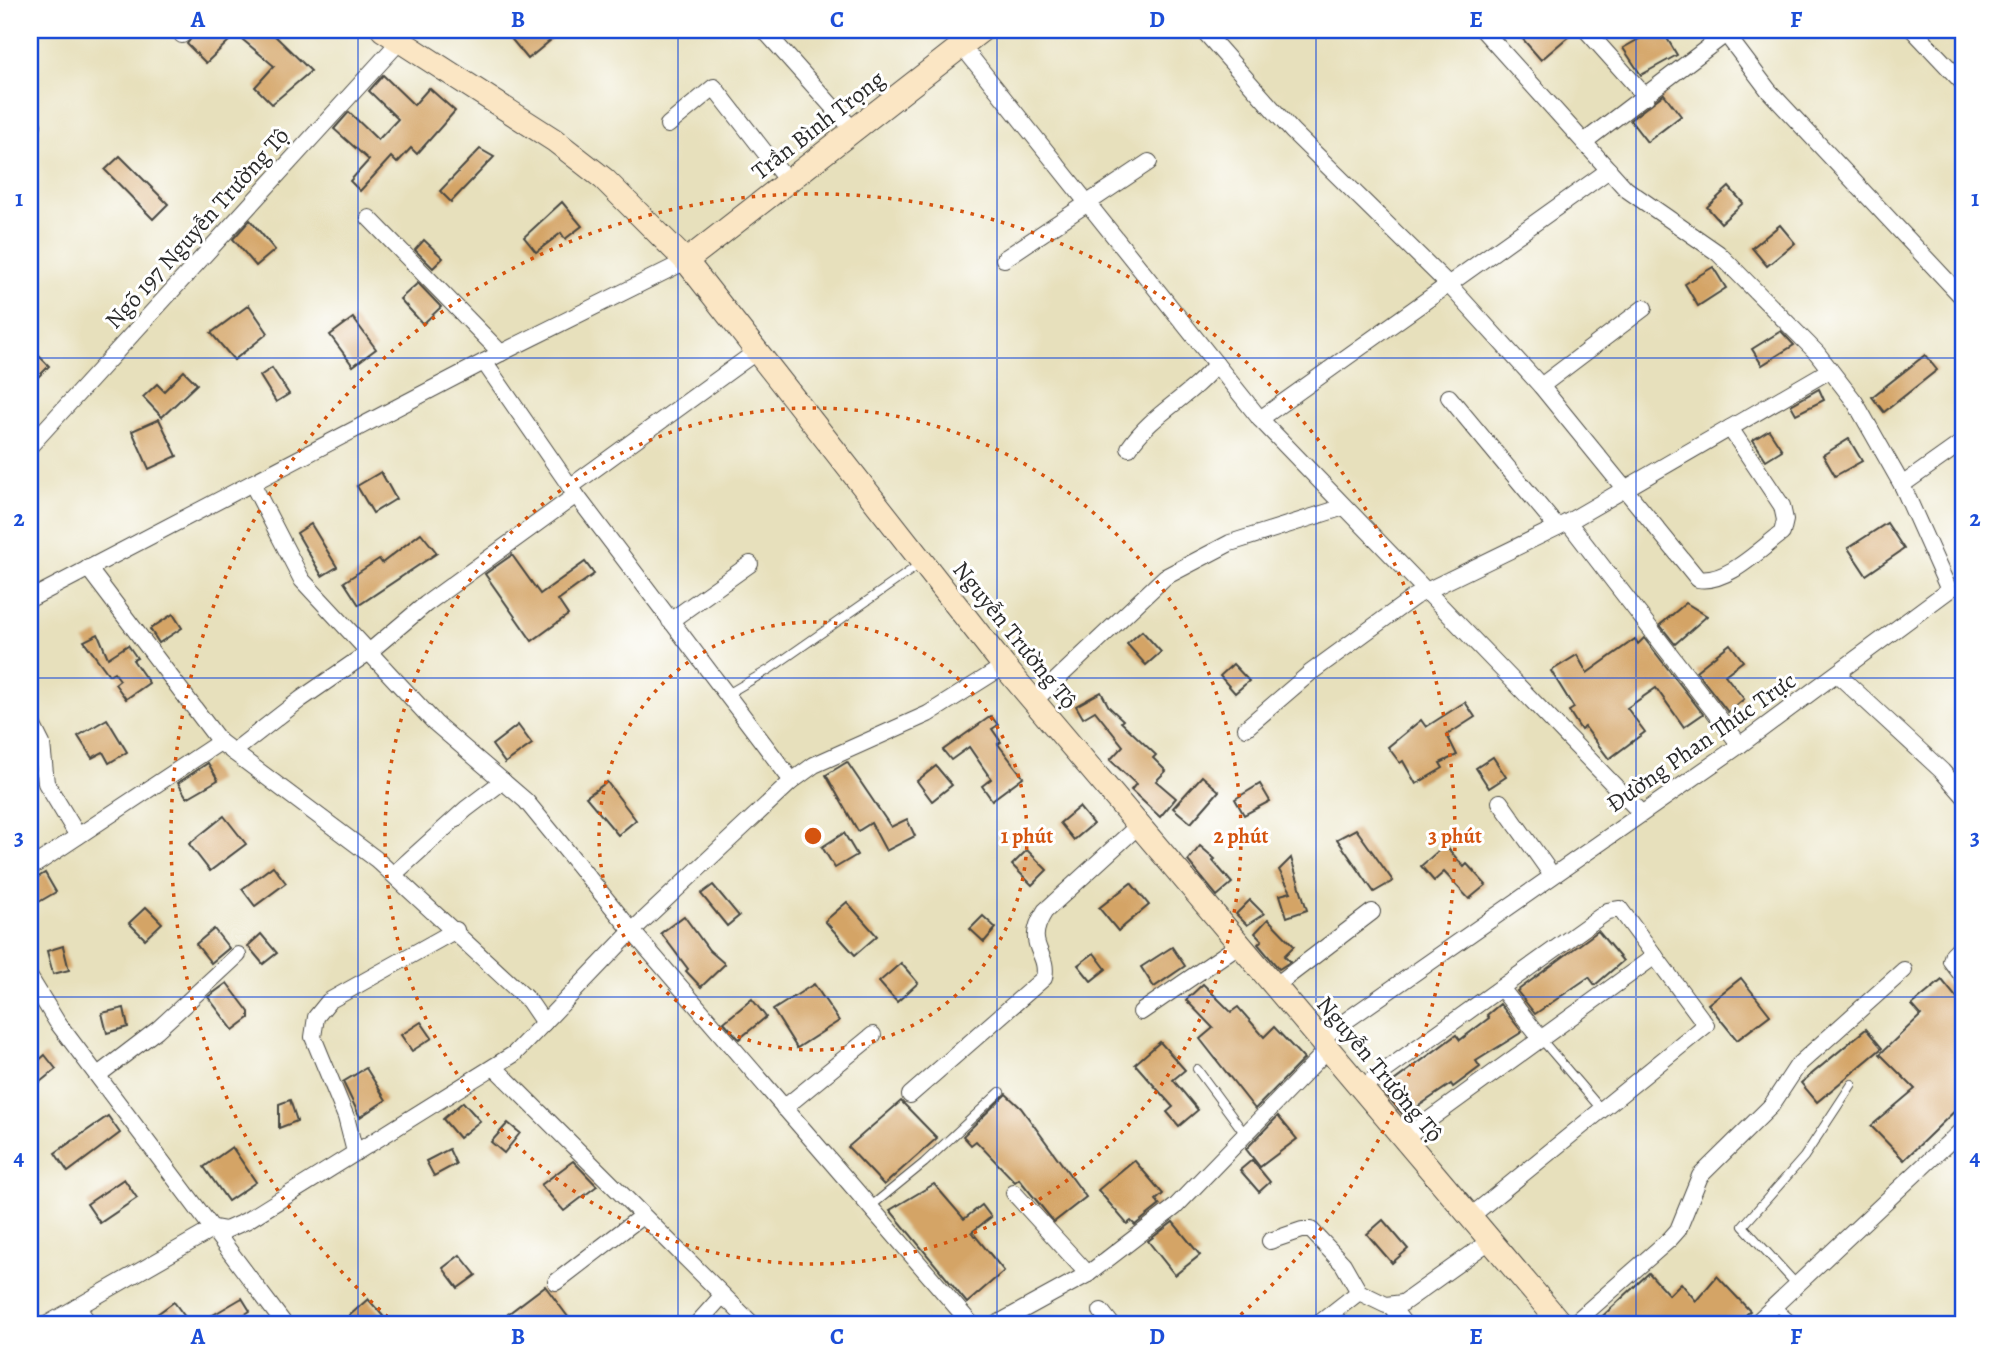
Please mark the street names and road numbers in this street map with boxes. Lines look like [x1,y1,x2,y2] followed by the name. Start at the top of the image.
[745,63,891,187] street label: Trần Bình Trọng
[98,120,296,336] street label: Ngõ 197 Nguyễn Trường Tộ
[945,554,1085,716] street label: Nguyễn Trường Tộ
[1600,665,1802,819] street label: Đường Phan Thúc Trực
[1309,989,1451,1149] street label: Nguyễn Trường Tộ

